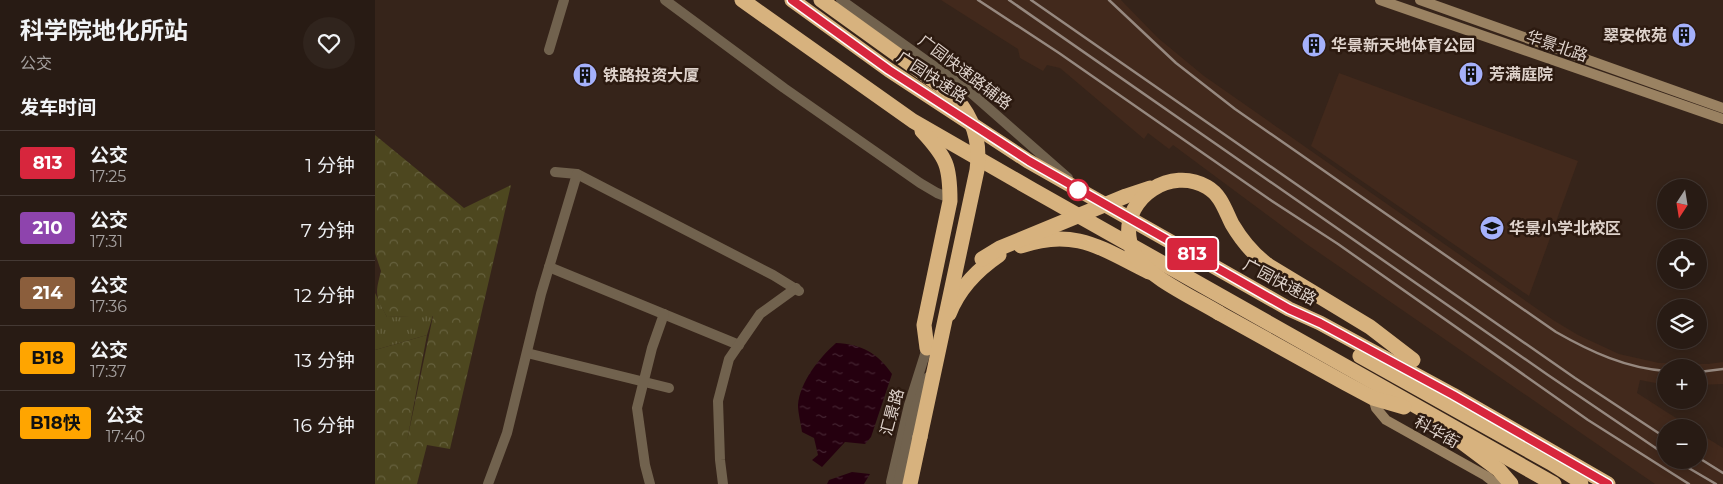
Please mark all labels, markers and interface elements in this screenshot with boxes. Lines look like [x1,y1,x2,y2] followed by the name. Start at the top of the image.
[20,16,188,45] text: 科学院地化所站
[303,17,355,69] button: heart
[1671,22,1697,48] building icon: 翠安侬苑
[1603,26,1667,45] place label: 翠安侬苑
[1524,27,1590,65] street label: 华景北路
[914,31,1016,113] street label: 广园快速路辅路
[1301,32,1327,58] building icon: 华景新天地体育公园
[1331,36,1475,55] place label: 华景新天地体育公园
[893,47,971,107] street label: 广园快速路
[20,54,52,73] text: 公交
[1458,61,1484,87] building icon: 芳满庭院
[572,62,598,88] building icon: 铁路投资大厦
[1489,65,1553,84] place label: 芳满庭院
[603,66,699,85] place label: 铁路投资大厦
[20,96,96,119] text: 发车时间
[90,144,128,167] text: 公交
[33,152,62,174] text: 813
[305,154,355,177] text: 1 分钟
[90,167,126,186] text: 17:25
[1067,179,1089,201] unlabelled marker
[1657,179,1707,229] north arrow
[1657,179,1707,469] map controls
[90,209,128,232] text: 公交
[1479,215,1505,241] school or university icon: 华景小学北校区
[33,217,62,239] text: 210
[301,219,355,242] text: 7 分钟
[1509,219,1621,238] place label: 华景小学北校区
[90,232,123,251] text: 17:31
[1163,238,1221,270] line badge: 813
[1657,239,1707,289] button: locate
[1177,243,1207,265] text: 813
[1240,255,1320,309] street label: 广园快速路
[90,274,128,297] text: 公交
[32,282,63,304] text: 214
[294,284,355,307] text: 12 分钟
[90,297,127,316] text: 17:36
[1657,299,1707,349] button: layers
[90,339,128,362] text: 公交
[31,347,64,369] text: B18
[294,349,355,372] text: 13 分钟
[1657,359,1707,409] button: +
[90,362,127,381] text: 17:37
[877,386,907,438] street label: 汇景路
[106,404,144,427] text: 公交
[30,412,81,434] text: B18快
[1411,412,1463,452] street label: 科华街
[294,414,355,437] text: 16 分钟
[1657,419,1707,469] button: −
[106,427,145,446] text: 17:40

